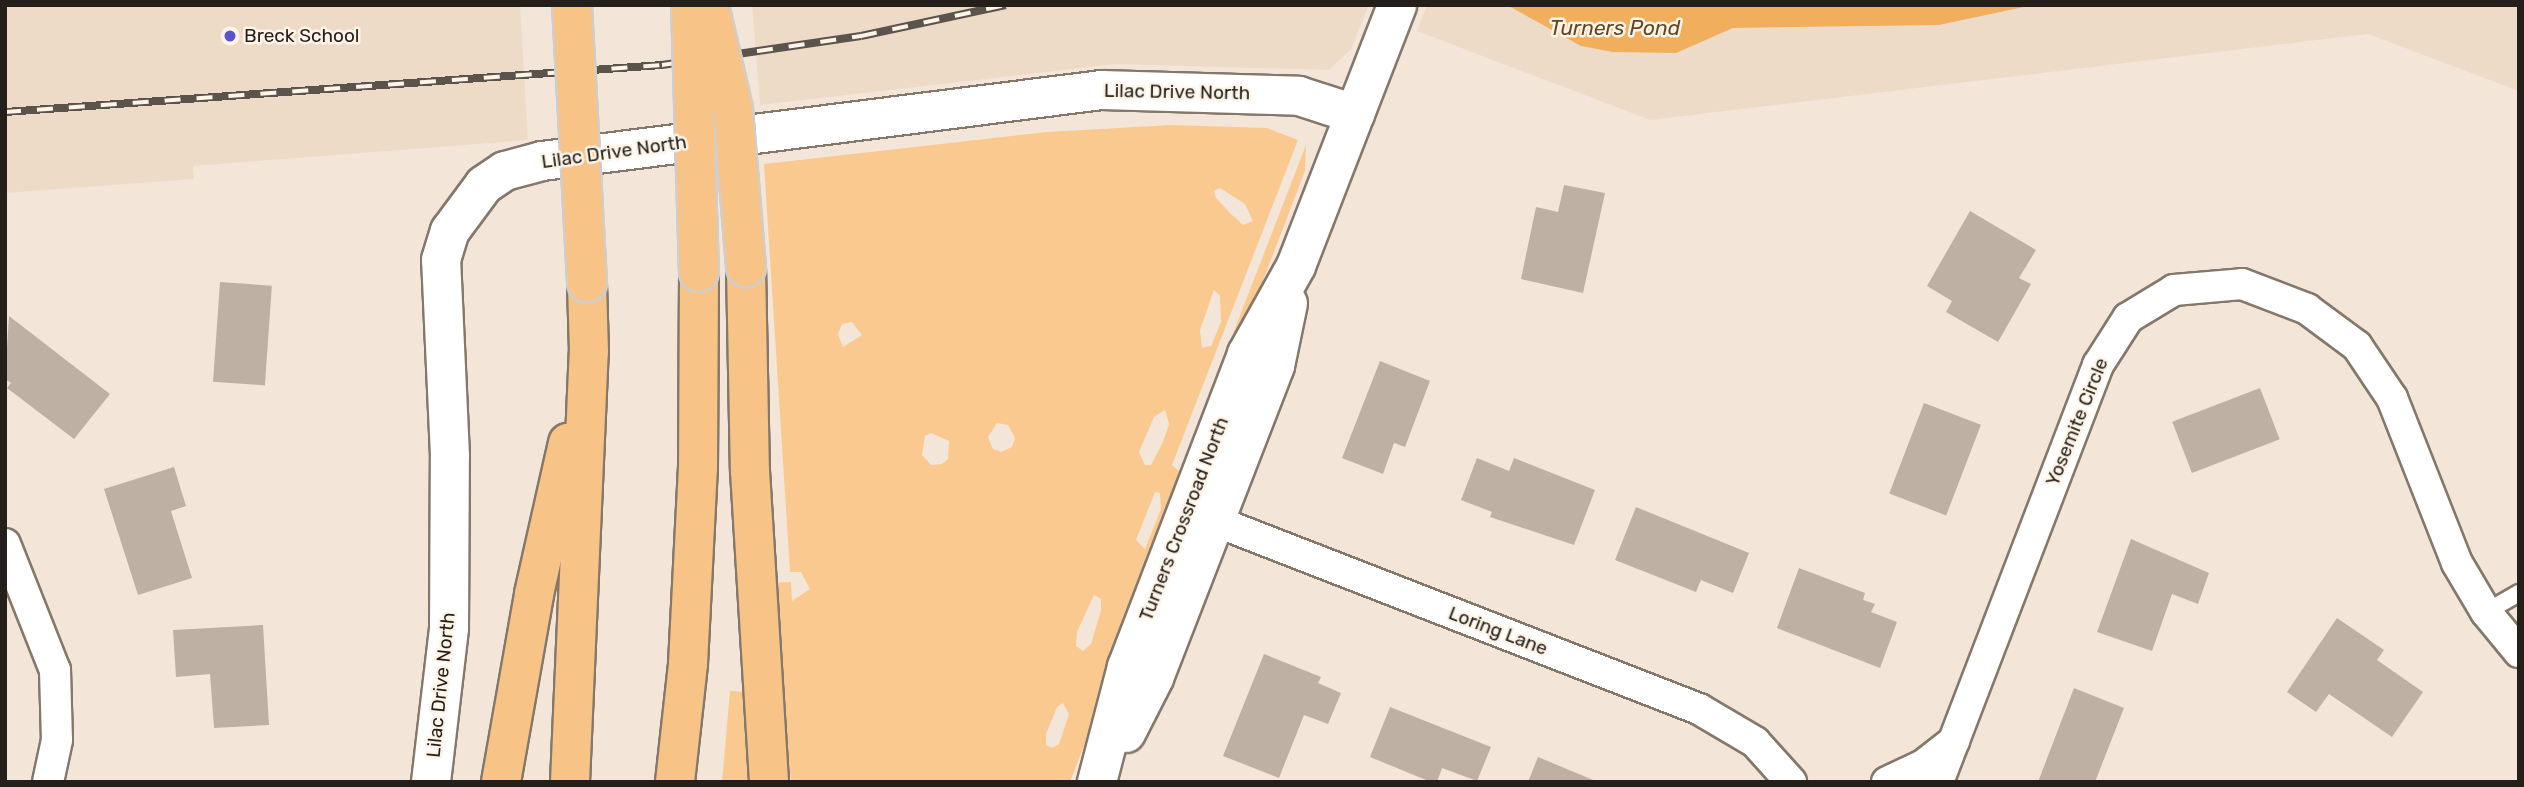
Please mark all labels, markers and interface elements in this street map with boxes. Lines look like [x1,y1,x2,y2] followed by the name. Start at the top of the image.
[1550,15,1680,41] water label: Turners Pond
[244,25,360,47] place label: Breck School
[222,28,238,44] marker: Breck School
[1104,79,1250,105] street label: Lilac Drive North
[540,131,688,173] street label: Lilac Drive North
[2041,355,2113,489] street label: Yosemite Circle
[1135,414,1233,624] street label: Turners Crossroad North
[1445,602,1551,660] street label: Loring Lane
[422,611,460,759] street label: Lilac Drive North

